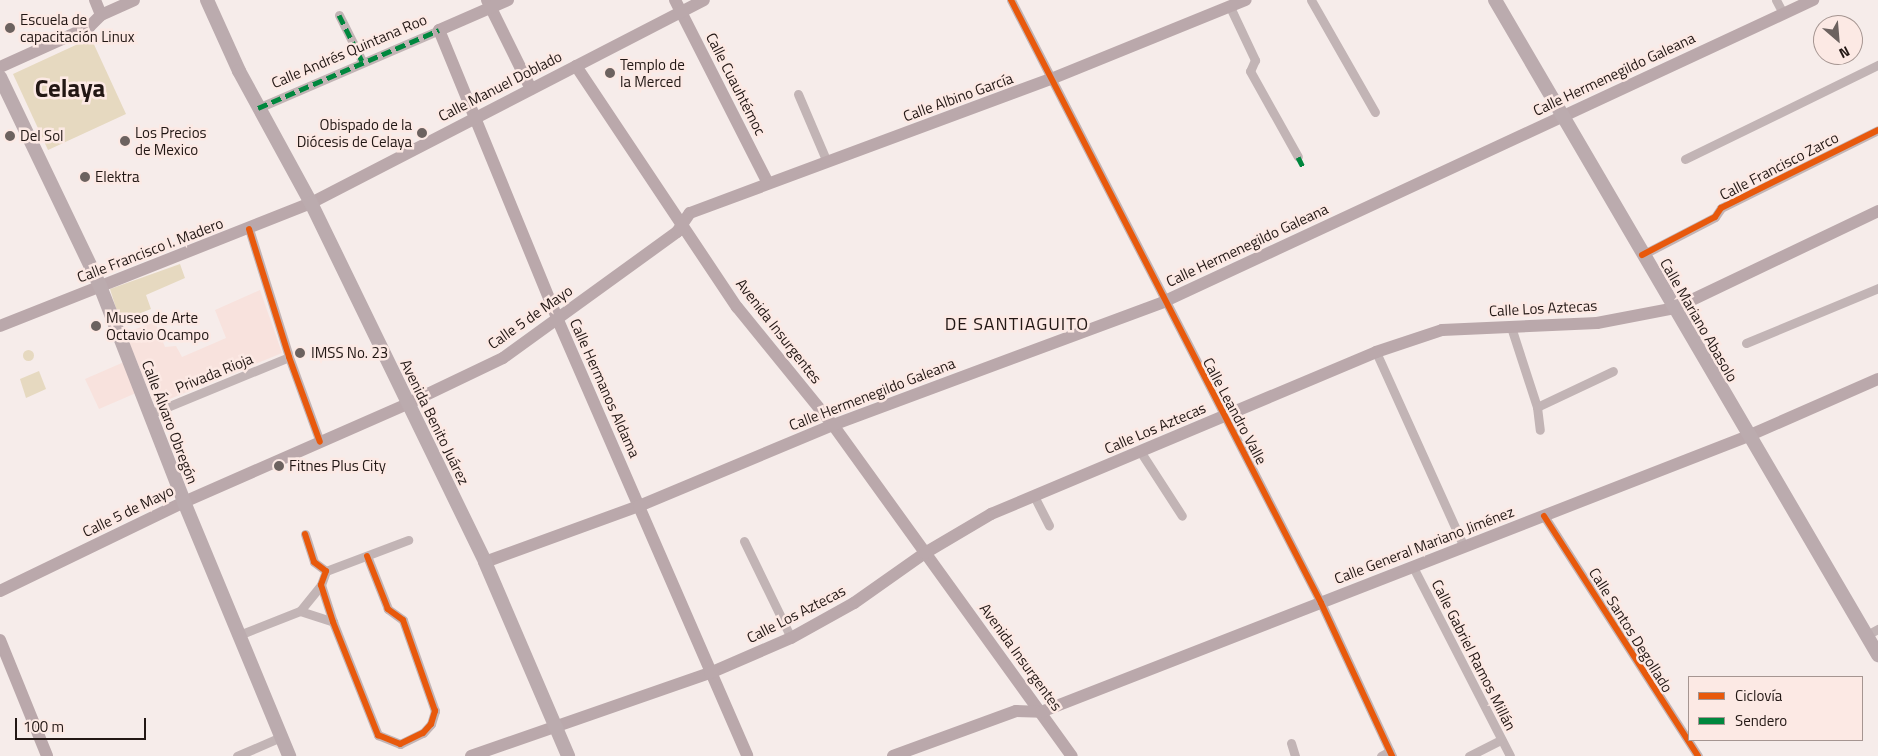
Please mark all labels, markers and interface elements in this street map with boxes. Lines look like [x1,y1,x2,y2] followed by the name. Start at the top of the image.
[20,10,134,45] place label: Escuela de capacitación Linux
[269,10,429,92] street label: Calle Andrés Quintana Roo
[1813,15,1863,65] north arrow
[4,22,16,34] marker: Escuela de capacitación Linux
[1530,29,1698,119] street label: Calle Hermenegildo Galeana
[702,30,770,138] street label: Calle Cuauhtémoc
[1836,41,1854,64] text: N
[435,47,565,125] street label: Calle Manuel Doblado
[620,55,685,90] place label: Templo de la Merced
[604,67,616,79] marker: Templo de la Merced
[901,69,1015,125] street label: Calle Albino García
[35,73,105,103] district label: Celaya
[297,115,412,150] place label: Obispado de la Diócesis de Celaya
[135,123,207,158] place label: Los Precios de Mexico
[20,127,64,145] place label: Del Sol
[416,127,428,139] marker: Obispado de la Diócesis de Celaya
[1716,128,1842,204] street label: Calle Francisco Zarco
[4,130,16,142] marker: Del Sol
[119,135,131,147] marker: Los Precios de Mexico
[95,168,139,186] place label: Elektra
[79,171,91,183] marker: Elektra
[1163,200,1331,290] street label: Calle Hermenegildo Galeana
[74,214,226,286] street label: Calle Francisco I. Madero
[1656,255,1742,385] street label: Calle Mariano Abasolo
[732,275,826,387] street label: Avenida Insurgentes
[484,281,576,353] street label: Calle 5 de Mayo
[1488,296,1598,320] street label: Calle Los Aztecas
[106,308,209,343] place label: Museo de Arte Octavio Ocampo
[943,313,1091,335] district label: DE SANTIAGUITO
[566,316,644,460] street label: Calle Hermanos Aldama
[90,320,102,332] marker: Museo de Arte Octavio Ocampo
[311,344,388,362] place label: IMSS No. 23
[293,346,307,360] marker: IMSS No. 23
[173,349,255,397] street label: Privada Rioja
[786,354,958,434] street label: Calle Hermenegildo Galeana
[1199,355,1271,467] street label: Calle Leandro Valle
[397,356,473,488] street label: Avenida Benito Juárez
[138,358,202,486] street label: Calle Álvaro Obregón
[1102,399,1208,457] street label: Calle Los Aztecas
[289,457,386,475] place label: Fitnes Plus City
[273,460,285,472] marker: Fitnes Plus City
[80,481,176,541] street label: Calle 5 de Mayo
[1332,502,1516,588] street label: Calle General Mariano Jiménez
[1585,564,1677,696] street label: Calle Santos Degollado
[1428,577,1520,733] street label: Calle Gabriel Ramos Millán
[744,581,848,647] street label: Calle Los Aztecas
[976,600,1066,714] street label: Avenida Insurgentes
[1688,676,1863,741] legend
[1735,684,1782,707] text: Ciclovía
[18,708,149,740] scale bar
[1735,709,1787,732] text: Sendero
[23,715,64,738] text: 100 m

